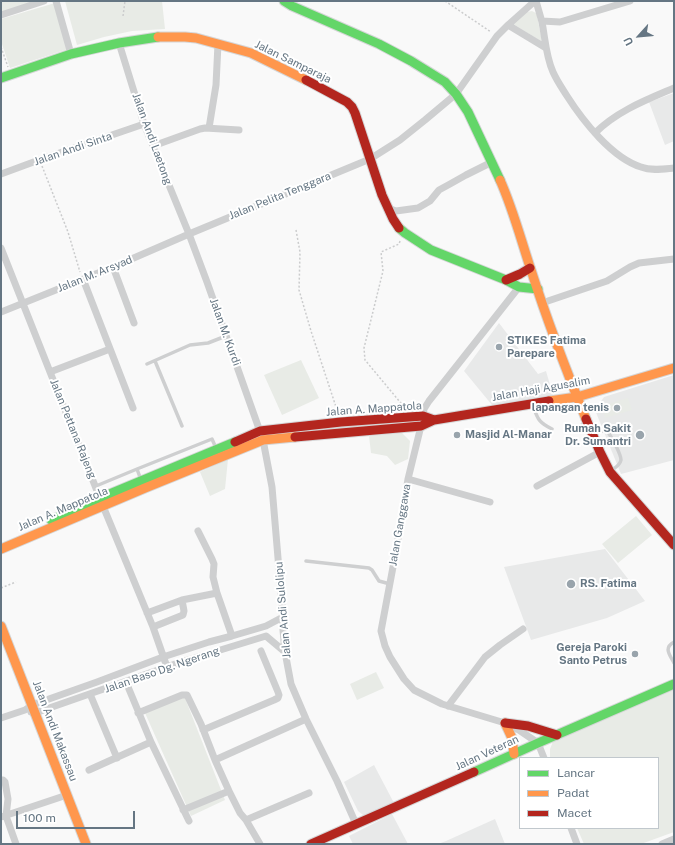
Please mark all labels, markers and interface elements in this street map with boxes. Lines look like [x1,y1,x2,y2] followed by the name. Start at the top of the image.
[619,16,659,56] north arrow
[621,35,635,48] text: U
[253,38,333,86] street label: Jalan Samparaja
[129,91,175,187] street label: Jalan Andi Laetong
[32,129,114,169] street label: Jalan Andi Sinta
[227,169,333,223] street label: Jalan Pelita Tenggara
[56,253,134,295] street label: Jalan M. Arsyad
[207,296,243,368] street label: Jalan M. Kurdi
[507,334,586,360] place label: STIKES Fatima Parepare
[494,342,504,352] marker: STIKES Fatima Parepare
[491,374,591,404] street label: Jalan Haji Agusalim
[47,377,99,481] street label: Jalan Pettana Rajeng
[326,399,422,419] street label: Jalan A. Mappatola
[532,401,609,415] place label: lapangan tenis
[612,403,622,413] marker: lapangan tenis
[564,422,631,448] place label: Rumah Sakit Dr. Sumantri
[465,428,552,442] place label: Masjid Al-Manar
[634,429,646,441] marker: Rumah Sakit Dr. Sumantri
[452,430,462,440] marker: Masjid Al-Manar
[386,483,414,567] street label: Jalan Ganggawa
[16,484,110,534] street label: Jalan A. Mappatola
[272,561,294,659] street label: Jalan Andi Sulolipu
[580,577,637,591] place label: RS. Fatima
[565,578,577,590] marker: RS. Fatima
[556,641,627,667] place label: Gereja Paroki Santo Petrus
[103,644,221,696] street label: Jalan Baso Dg. Ngerang
[630,649,640,659] marker: Gereja Paroki Santo Petrus
[30,679,80,783] street label: Jalan Andi Makassau
[453,733,521,773] street label: Jalan Veteran
[519,757,659,829] legend
[557,766,595,780] text: Lancar
[557,786,589,800] text: Padat
[18,803,137,829] scale bar
[557,806,592,820] text: Macet
[23,811,56,825] text: 100 m

